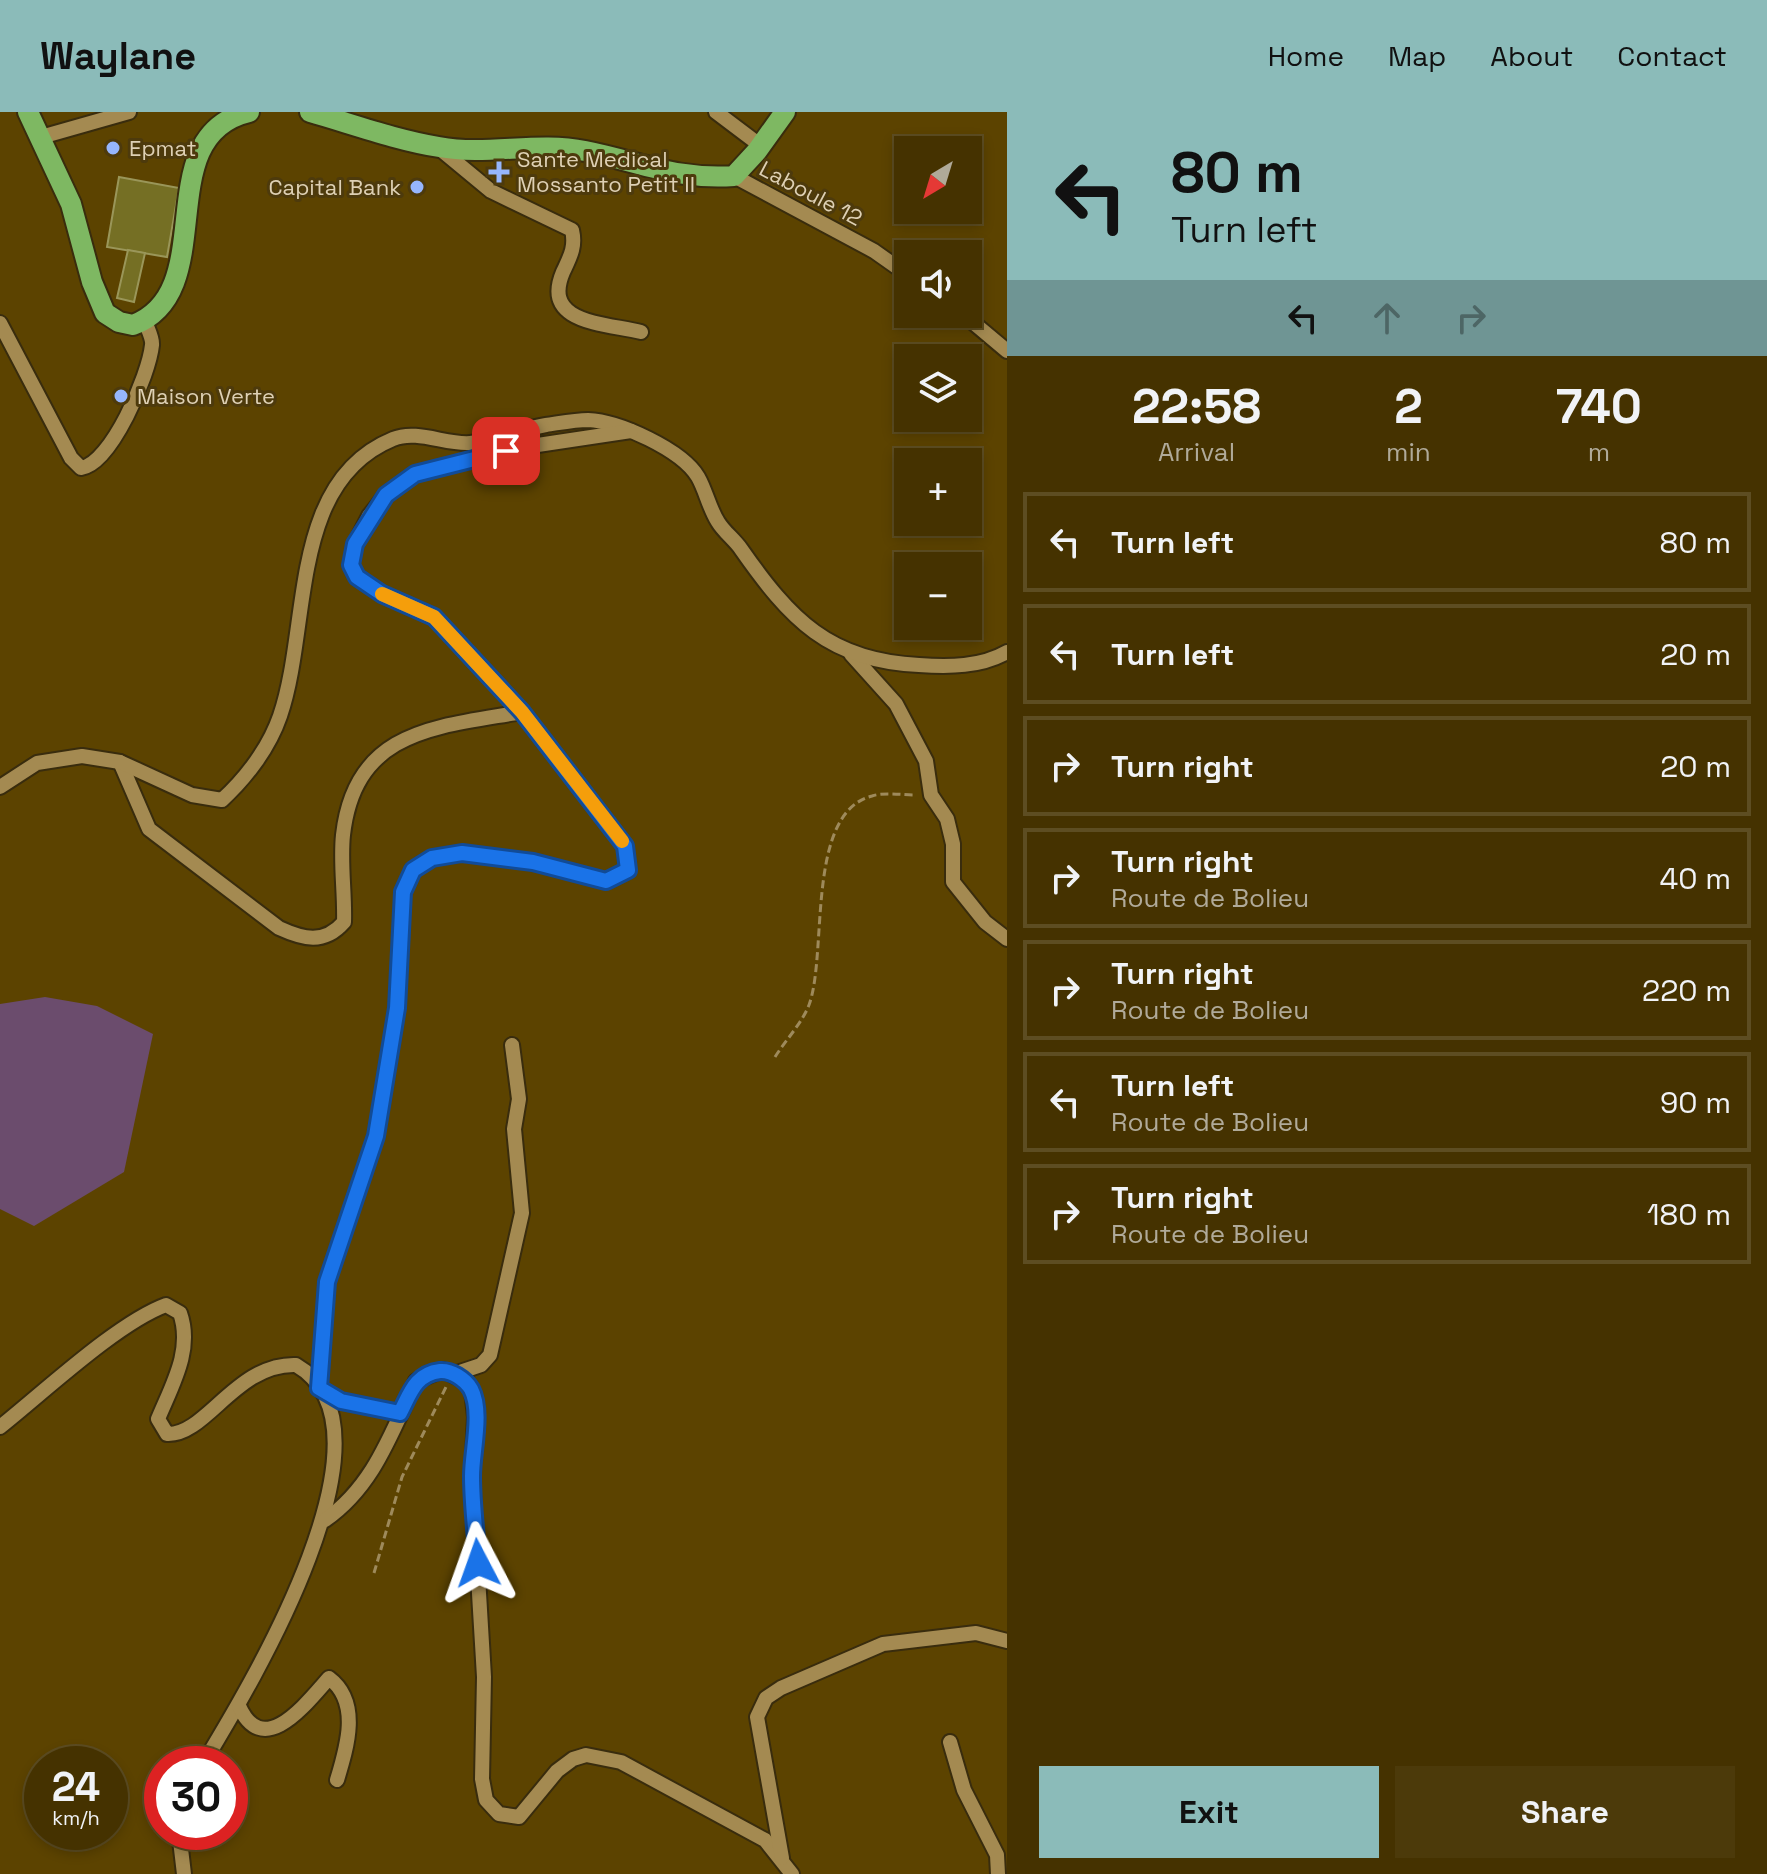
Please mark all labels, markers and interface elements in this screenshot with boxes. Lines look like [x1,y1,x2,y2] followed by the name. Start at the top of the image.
[40,32,196,80] text: Waylane
[1268,38,1344,74] text: Home
[1388,38,1446,74] text: Map
[1490,38,1573,74] text: About
[1617,38,1727,74] text: Contact
[129,134,197,162] place label: Epmat
[894,136,982,224] north arrow
[894,136,982,640] map controls
[1171,137,1303,208] text: 80 m
[104,139,122,157] marker: Epmat
[1039,144,1143,248] icon: left
[517,145,695,198] place label: Sante Medical Mossanto Petit II
[755,154,867,232] street label: Laboule 12
[488,161,510,183] marker: Sante Medical Mossanto Petit II
[268,173,401,201] place label: Capital Bank
[408,178,426,196] marker: Capital Bank
[1171,207,1318,253] text: Turn left
[894,240,982,328] button: sound
[1281,296,1325,340] icon: left
[1365,296,1409,340] icon: ahead
[1449,296,1493,340] icon: right
[894,344,982,432] button: layers
[1132,376,1261,437] text: 22:58
[1394,376,1423,437] text: 2
[1556,376,1642,437] text: 740
[137,382,275,410] place label: Maison Verte
[112,387,130,405] marker: Maison Verte
[472,417,540,485] pin
[484,429,528,473] icon: arrive
[1158,435,1235,469] text: Arrival
[1386,435,1431,469] text: min
[1588,435,1610,469] text: m
[894,448,982,536] button: +
[1043,520,1087,564] icon: left
[1111,523,1234,562] text: Turn left
[1660,523,1731,562] text: 80 m
[894,552,982,640] button: −
[1043,632,1087,676] icon: left
[1111,635,1234,674] text: Turn left
[1660,635,1731,674] text: 20 m
[1043,744,1087,788] icon: right
[1111,747,1254,786] text: Turn right
[1660,747,1731,786] text: 20 m
[1111,842,1254,881] text: Turn right
[1043,856,1087,900] icon: right
[1660,859,1731,898] text: 40 m
[1111,881,1309,915] text: Route de Bolieu
[1111,954,1254,993] text: Turn right
[1043,968,1087,1012] icon: right
[1642,971,1731,1010] text: 220 m
[1111,993,1309,1027] text: Route de Bolieu
[1111,1066,1234,1105] text: Turn left
[1043,1080,1087,1124] icon: left
[1660,1083,1731,1122] text: 90 m
[1111,1105,1309,1139] text: Route de Bolieu
[1111,1178,1254,1217] text: Turn right
[1043,1192,1087,1236] icon: right
[1647,1195,1731,1234] text: 180 m
[1111,1217,1309,1251] text: Route de Bolieu
[436,1521,520,1605] position arrow
[144,1746,248,1850] speed limit sign: 30
[52,1762,100,1813] text: 24
[1039,1766,1379,1858] button: Exit
[1395,1766,1735,1858] button: Share
[52,1805,100,1831] text: km/h

